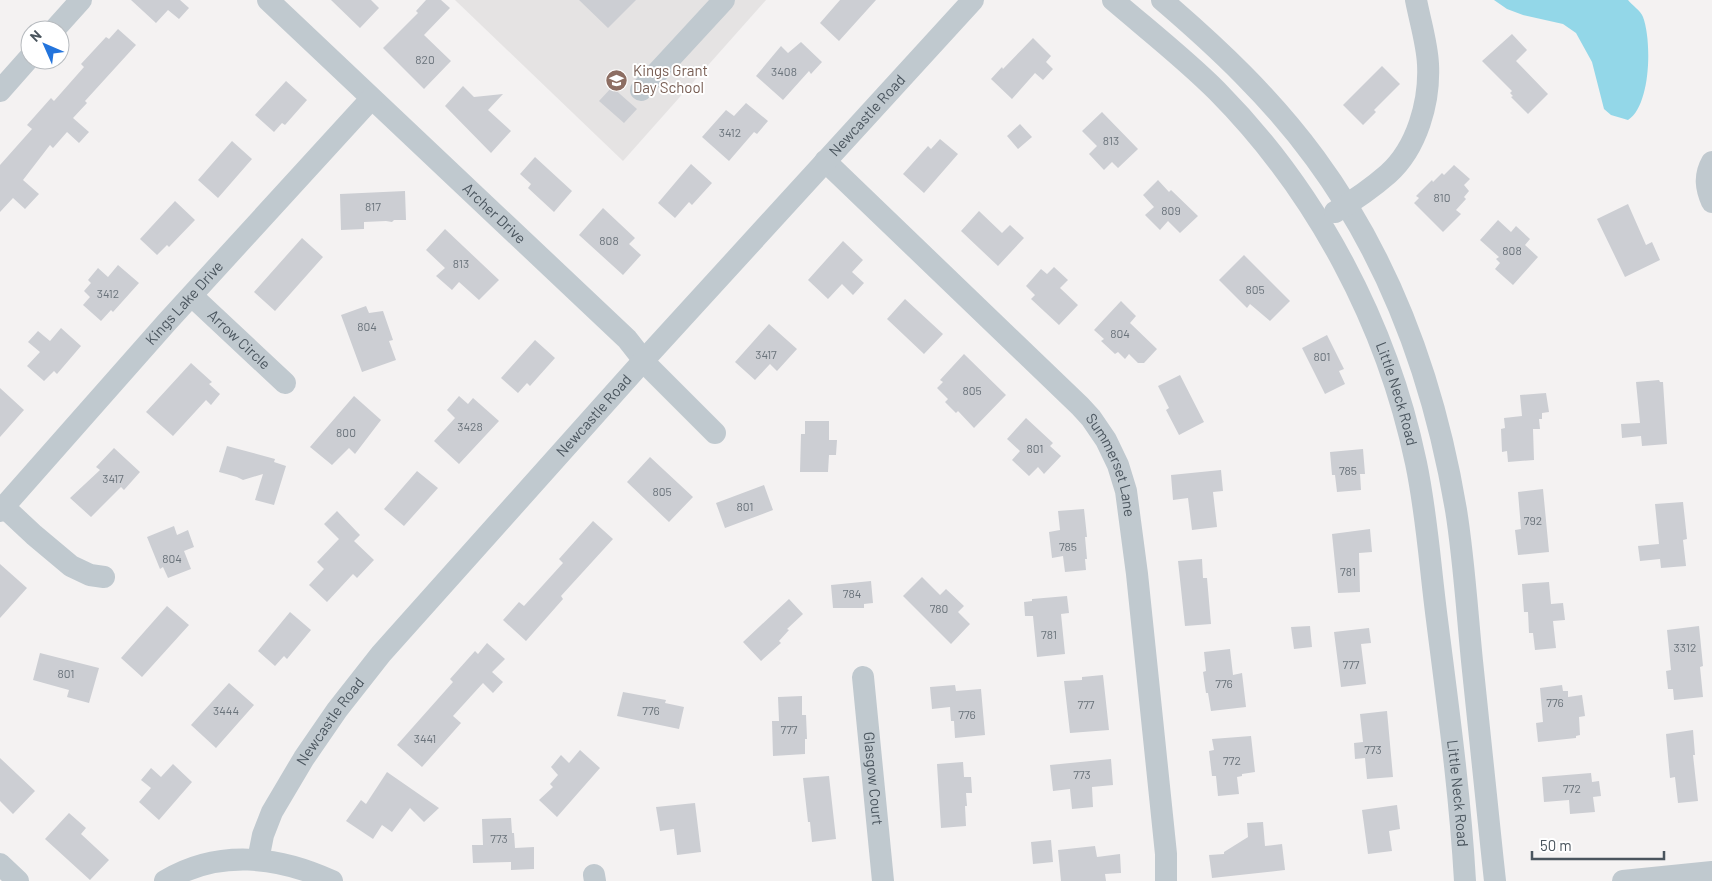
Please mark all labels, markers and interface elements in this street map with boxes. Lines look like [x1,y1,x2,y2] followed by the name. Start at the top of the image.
[20,20,70,70] north arrow
[26,26,45,45] text: N
[415,52,435,66] house number: 820
[633,61,708,96] place label: Kings Grant Day School
[771,64,797,78] house number: 3408
[605,68,629,92] school or university icon: Kings Grant Day School
[825,70,908,159] street label: Newcastle Road
[719,125,741,139] house number: 3412
[1103,133,1119,147] house number: 813
[459,179,530,247] street label: Archer Drive
[1434,190,1450,204] house number: 810
[365,199,381,213] house number: 817
[1161,203,1181,217] house number: 809
[599,233,619,247] house number: 808
[1502,243,1522,257] house number: 808
[453,256,469,270] house number: 813
[141,257,226,348] street label: Kings Lake Drive
[1245,282,1265,296] house number: 805
[97,286,119,300] house number: 3412
[204,305,275,373] street label: Arrow Circle
[357,319,377,333] house number: 804
[1110,326,1130,340] house number: 804
[1373,339,1422,447] street label: Little Neck Road
[755,347,777,361] house number: 3417
[1314,349,1330,363] house number: 801
[552,370,635,460] street label: Newcastle Road
[962,383,982,397] house number: 805
[1083,410,1139,518] street label: Summerset Lane
[457,419,483,433] house number: 3428
[336,425,356,439] house number: 800
[1027,441,1043,455] house number: 801
[1339,463,1357,477] house number: 785
[102,471,124,485] house number: 3417
[652,484,672,498] house number: 805
[737,499,753,513] house number: 801
[1524,513,1542,527] house number: 792
[1059,539,1077,553] house number: 785
[162,551,182,565] house number: 804
[1340,564,1356,578] house number: 781
[843,586,861,600] house number: 784
[930,601,948,615] house number: 780
[1041,627,1057,641] house number: 781
[1674,640,1696,654] house number: 3312
[1342,657,1360,671] house number: 777
[58,666,74,680] house number: 801
[292,673,367,768] street label: Newcastle Road
[1215,676,1233,690] house number: 776
[1546,695,1564,709] house number: 776
[1077,697,1095,711] house number: 777
[213,703,239,717] house number: 3444
[642,703,660,717] house number: 776
[958,707,976,721] house number: 776
[780,722,798,736] house number: 777
[414,731,436,745] house number: 3441
[860,731,887,826] street label: Glasgow Court
[1444,739,1473,848] street label: Little Neck Road
[1364,742,1382,756] house number: 773
[1223,753,1241,767] house number: 772
[1073,767,1091,781] house number: 773
[1563,781,1581,795] house number: 772
[1532,828,1664,860] scale bar
[490,831,508,845] house number: 773
[1540,836,1572,854] text: 50 m

